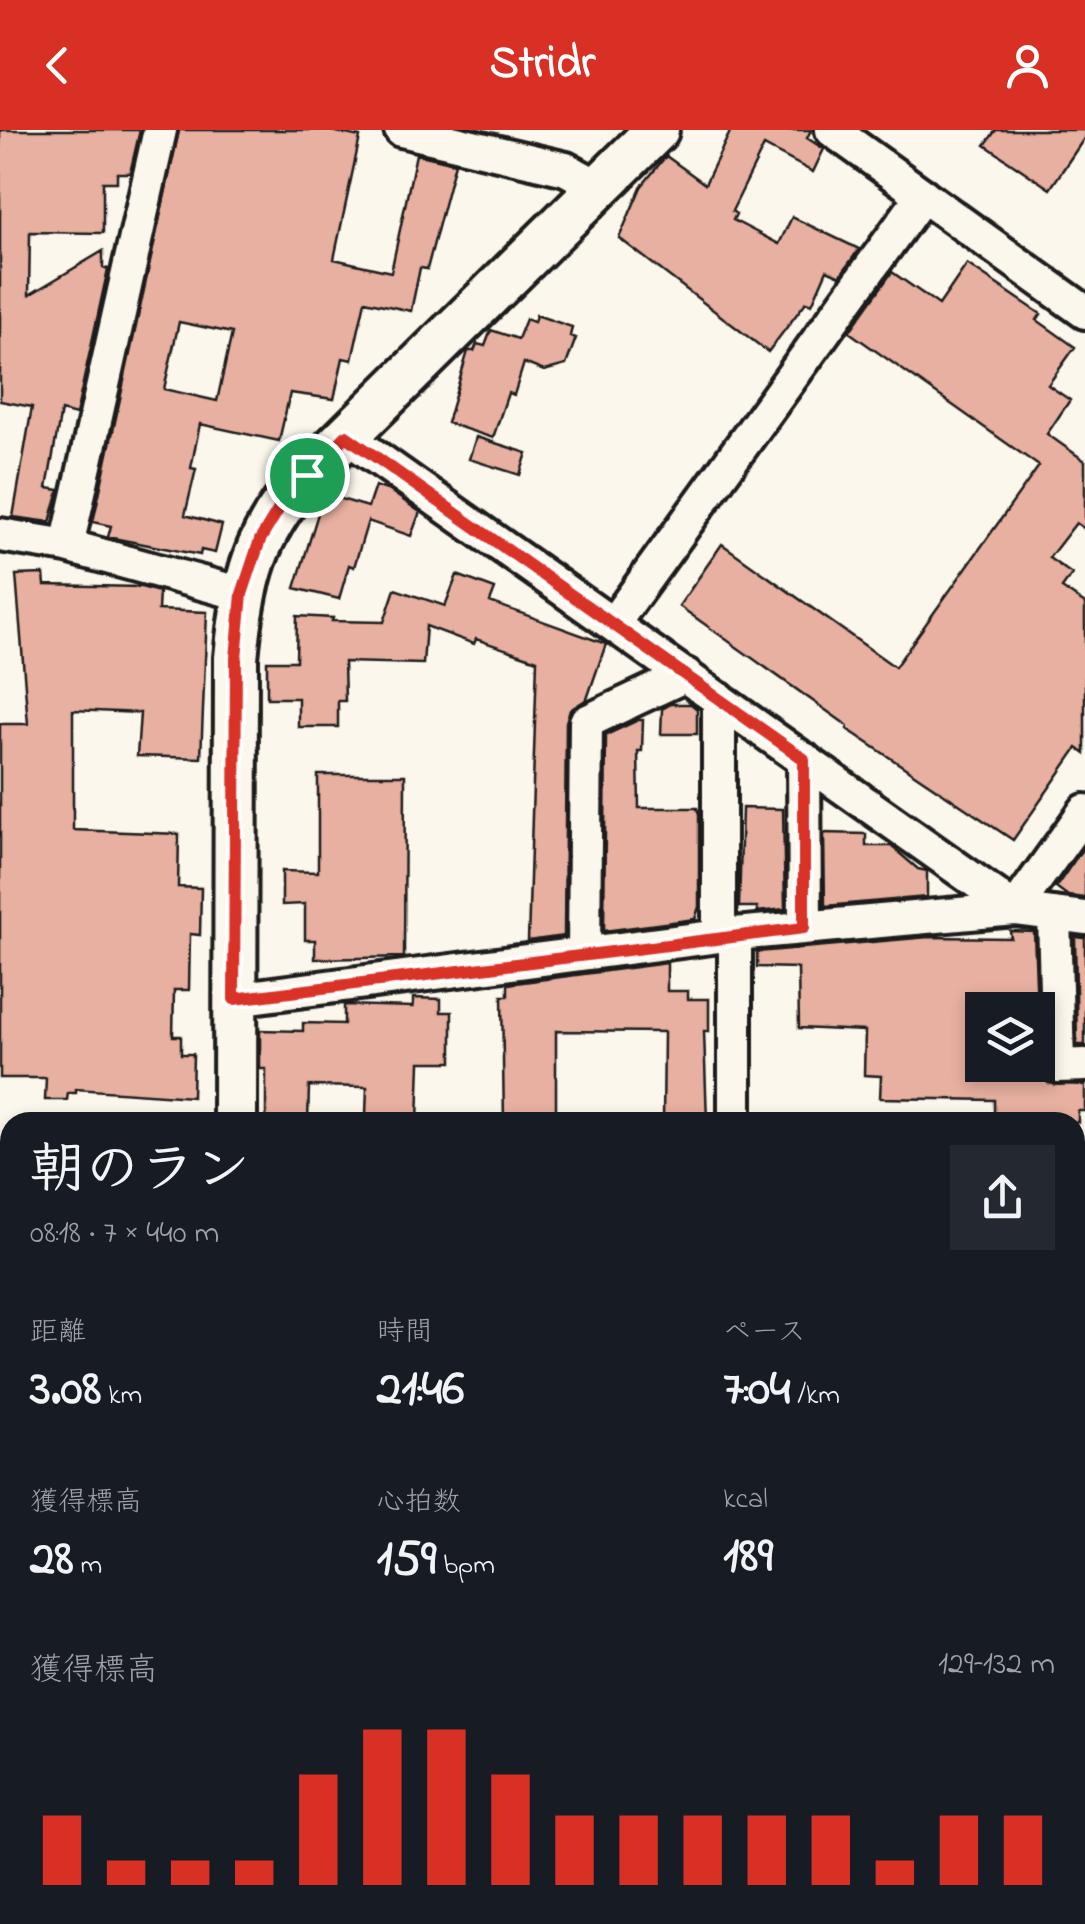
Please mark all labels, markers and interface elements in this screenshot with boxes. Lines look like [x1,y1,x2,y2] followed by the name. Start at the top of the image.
[490,32,595,98] text: Stridr
[30,38,85,93] icon: back
[1000,38,1055,93] icon: person
[265,433,350,518] pin
[280,448,335,503] icon: arrive
[965,992,1055,1082] map controls
[965,992,1055,1082] button: layers
[30,1133,250,1213] text: 朝のラン
[950,1145,1055,1250] button: share
[30,1211,219,1258] text: 08:18 · 7 × 440 m
[30,1313,86,1354] text: 距離
[377,1313,433,1354] text: 時間
[723,1313,806,1354] text: ペース
[30,1354,101,1427] text: 3.08
[377,1354,464,1427] text: 21:46
[723,1354,790,1427] text: 7:04
[101,1376,142,1417] text: km
[790,1376,840,1417] text: /km
[723,1480,768,1521] text: kcal
[30,1483,142,1524] text: 獲得標高
[377,1483,461,1524] text: 心拍数
[723,1521,773,1594] text: 189
[30,1524,74,1597] text: 28
[377,1524,436,1597] text: 159
[74,1546,102,1587] text: m
[436,1546,495,1587] text: bpm
[938,1642,1055,1689] text: 129–132 m
[30,1648,158,1695] text: 獲得標高

